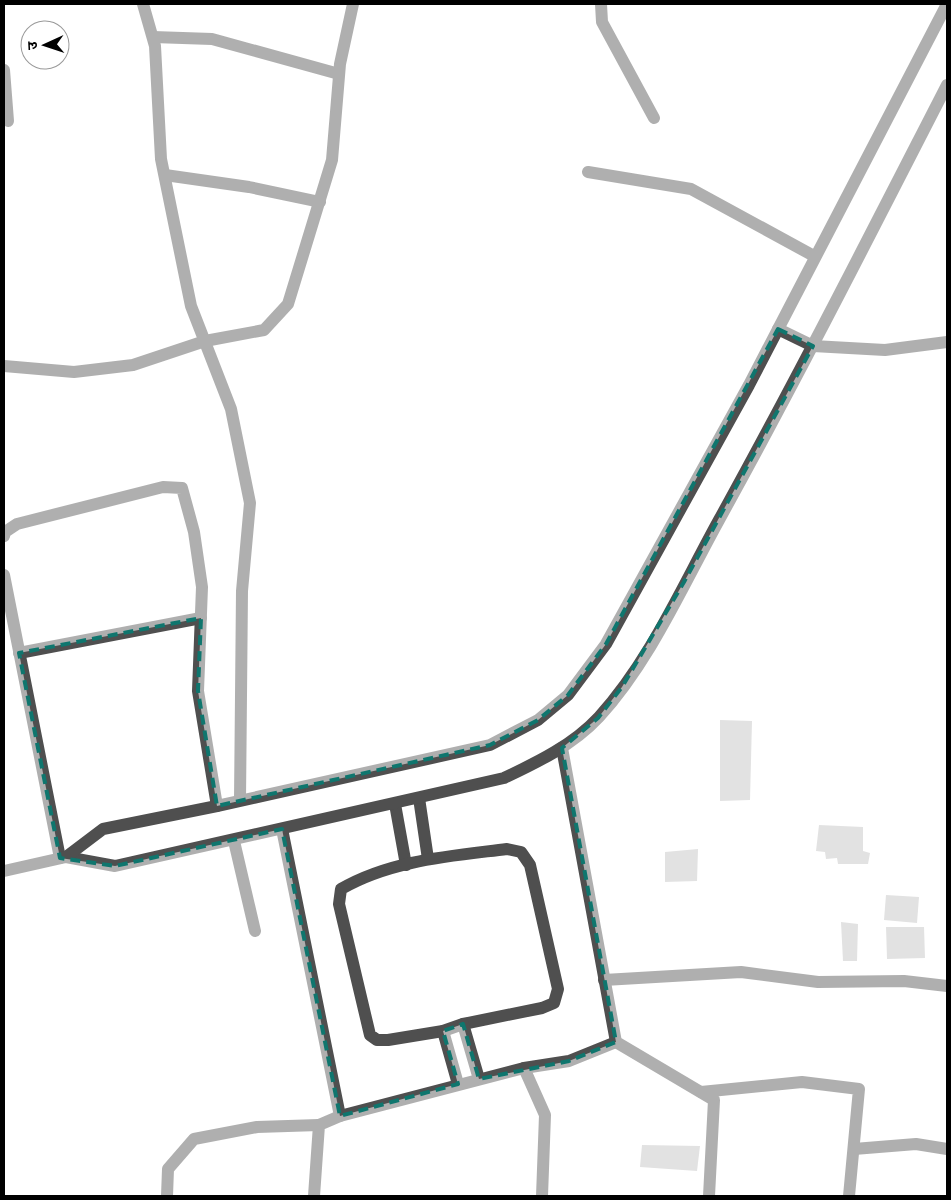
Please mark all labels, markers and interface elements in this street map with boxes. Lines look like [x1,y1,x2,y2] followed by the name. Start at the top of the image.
[20,20,70,70] north arrow
[21,40,42,50] text: उ

